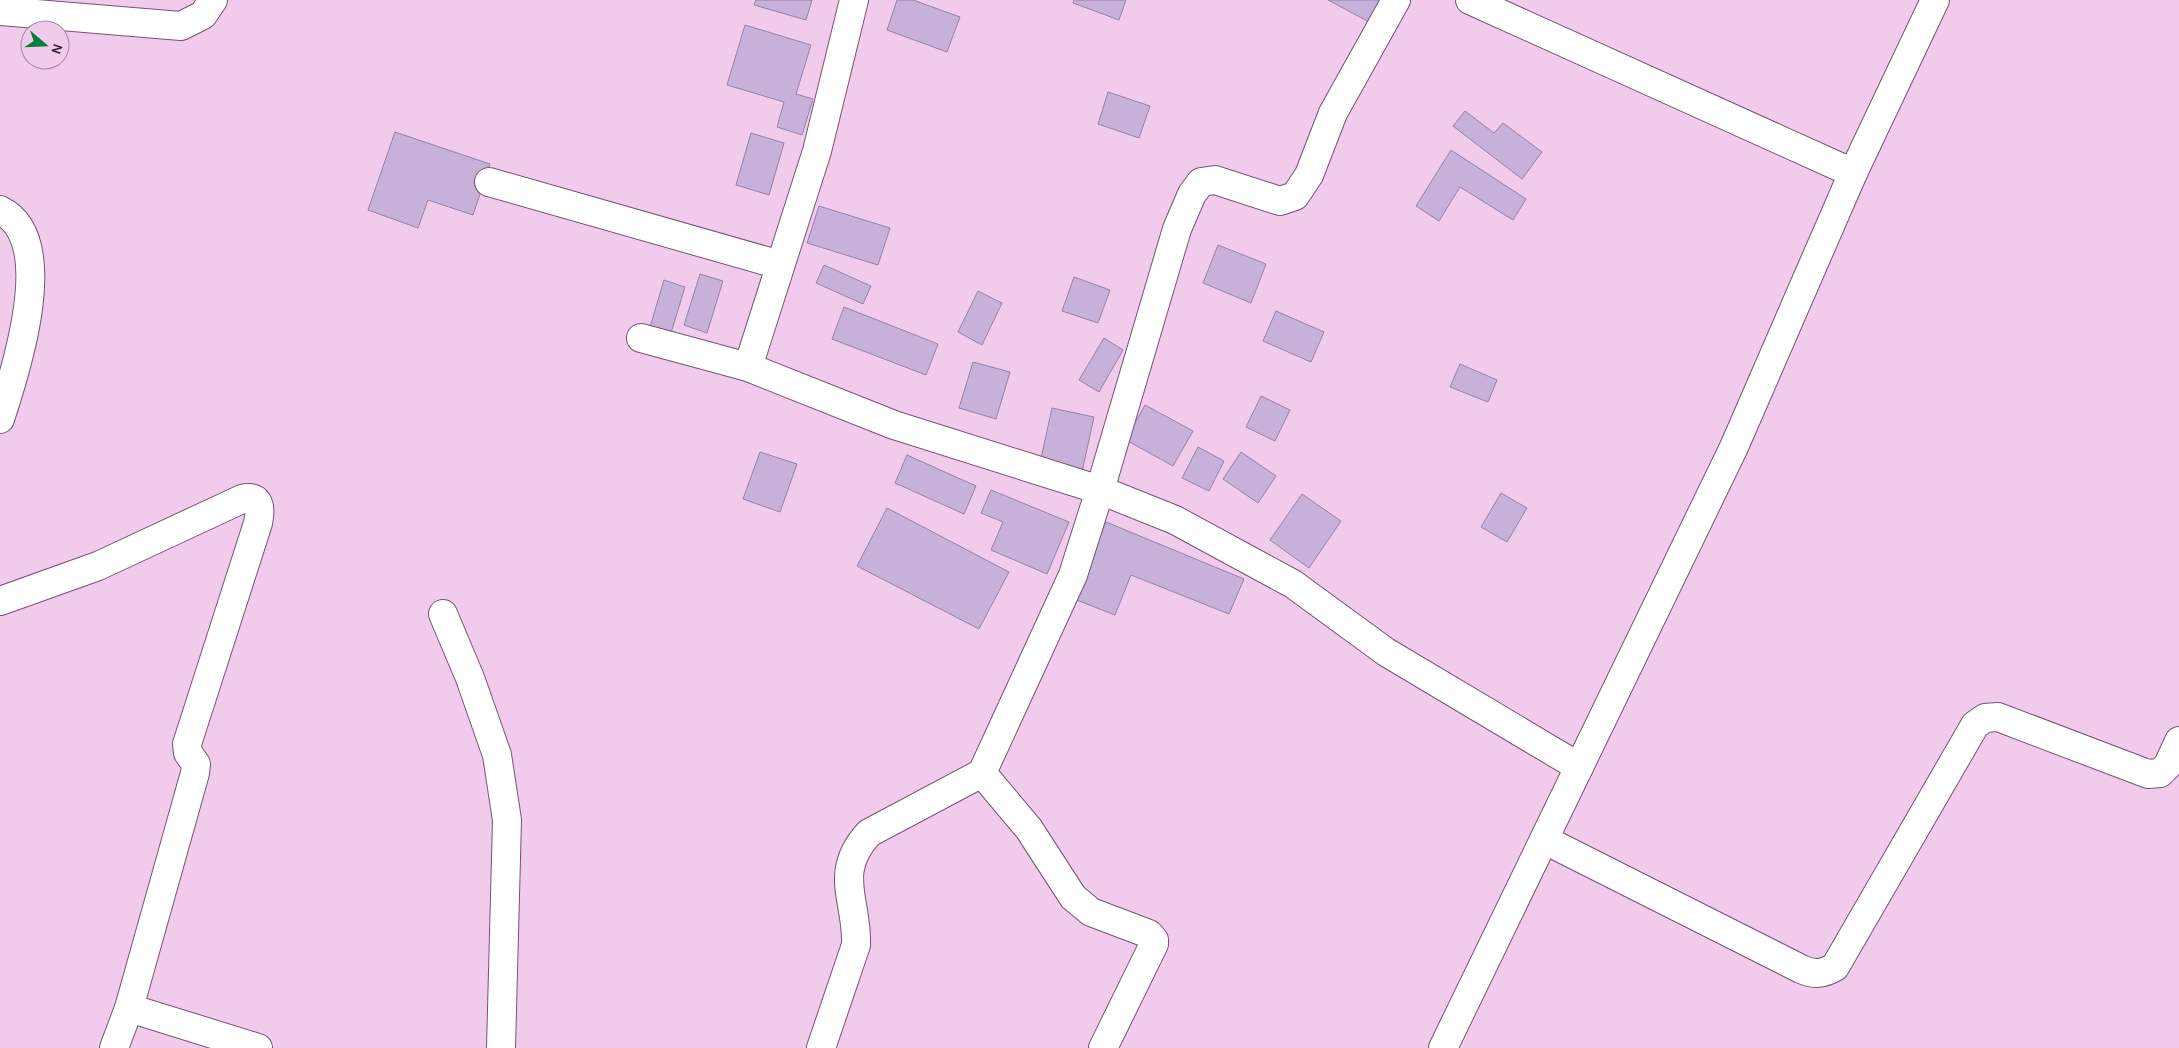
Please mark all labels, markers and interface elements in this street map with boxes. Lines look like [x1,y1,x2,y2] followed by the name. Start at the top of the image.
[20,20,70,70] north arrow
[47,42,66,57] text: N

